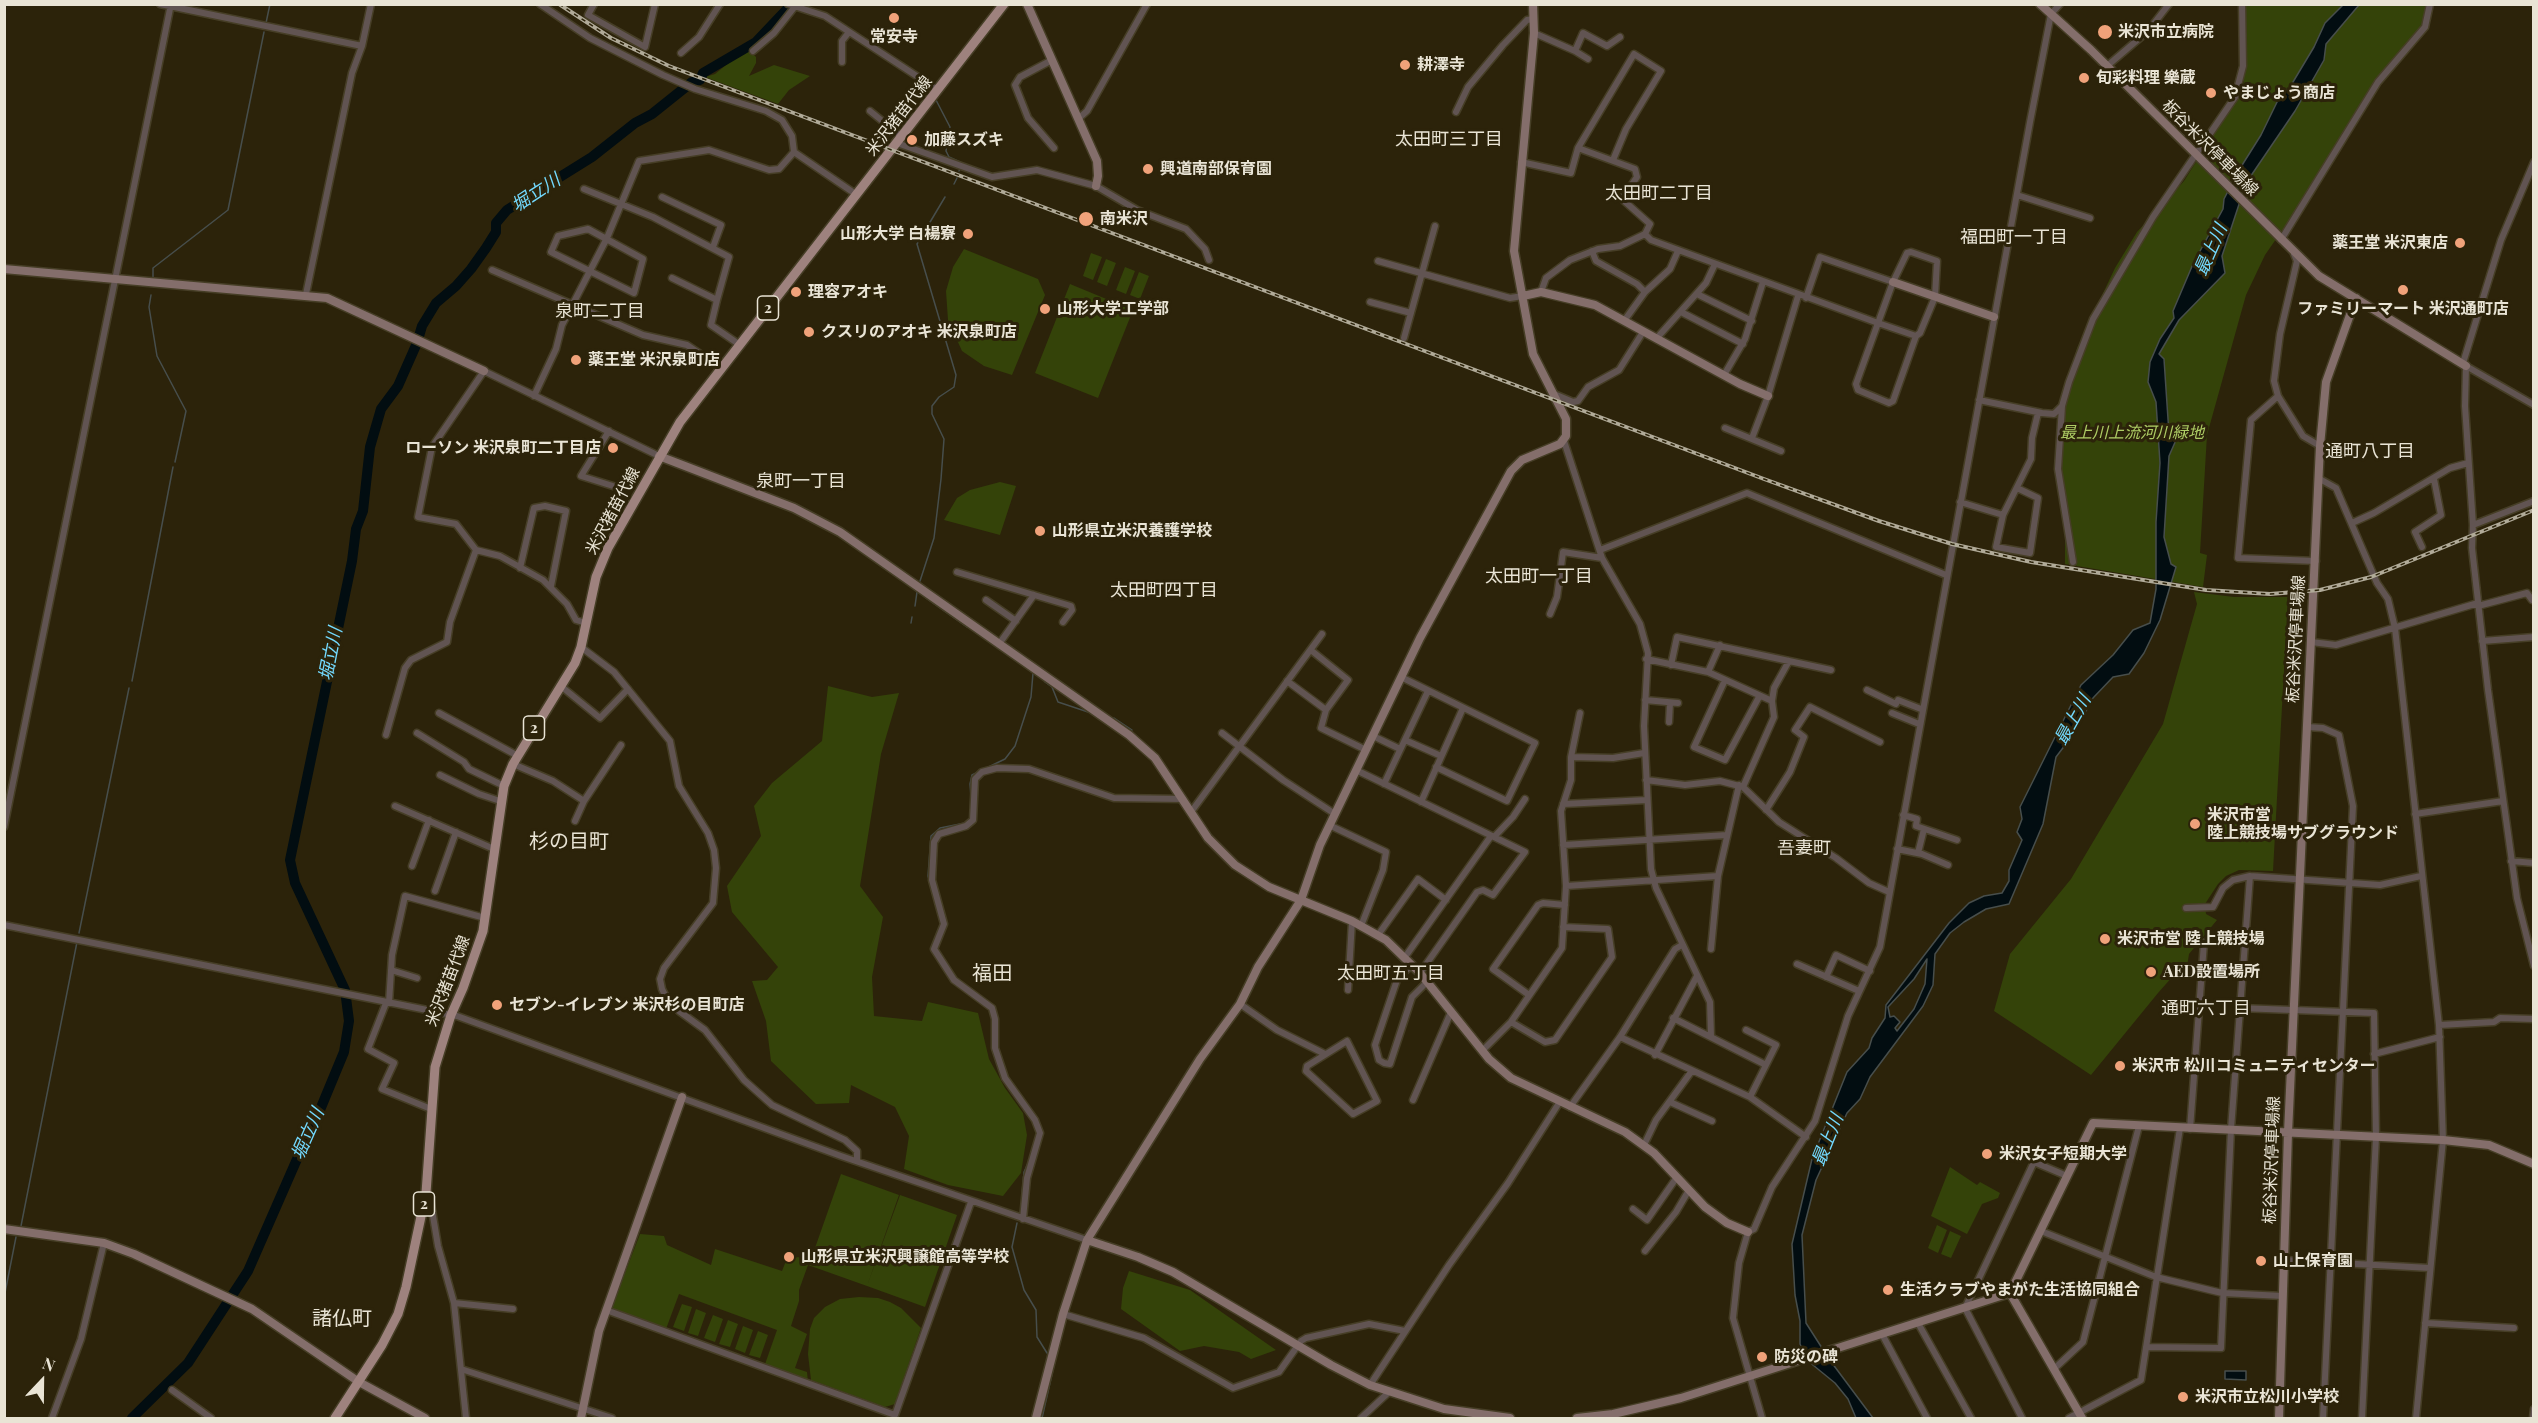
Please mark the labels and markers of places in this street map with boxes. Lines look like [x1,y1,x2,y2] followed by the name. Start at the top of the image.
[887,11,901,25] marker: 常安寺
[2118,22,2214,42] place label: 米沢市立病院
[2096,23,2114,41] marker: 米沢市立病院
[870,27,918,47] place label: 常安寺
[1417,55,1465,75] place label: 耕澤寺
[1398,58,1412,72] marker: 耕澤寺
[2096,68,2196,88] place label: 旬彩料理 樂蔵
[2077,71,2091,85] marker: 旬彩料理 樂蔵
[2223,83,2335,103] place label: やまじょう商店
[2204,86,2218,100] marker: やまじょう商店
[924,130,1004,150] place label: 加藤スズキ
[905,133,919,147] marker: 加藤スズキ
[1160,159,1272,179] place label: 興道南部保育園
[1141,162,1155,176] marker: 興道南部保育園
[1100,209,1148,229] place label: 南米沢
[1077,210,1095,228] marker: 南米沢
[840,224,956,244] place label: 山形大学 白楊寮
[961,227,975,241] marker: 山形大学 白楊寮
[2332,233,2448,253] place label: 薬王堂 米沢東店
[2453,236,2467,250] marker: 薬王堂 米沢東店
[808,282,888,302] place label: 理容アオキ
[2396,283,2410,297] marker: ファミリーマート 米沢通町店
[789,285,803,299] marker: 理容アオキ
[1057,299,1169,319] place label: 山形大学工学部
[2297,299,2509,319] place label: ファミリーマート 米沢通町店
[1038,302,1052,316] marker: 山形大学工学部
[821,322,1017,342] place label: クスリのアオキ 米沢泉町店
[802,325,816,339] marker: クスリのアオキ 米沢泉町店
[588,350,720,370] place label: 薬王堂 米沢泉町店
[569,353,583,367] marker: 薬王堂 米沢泉町店
[405,438,601,458] place label: ローソン 米沢泉町二丁目店
[606,441,620,455] marker: ローソン 米沢泉町二丁目店
[1052,521,1212,541] place label: 山形県立米沢養護学校
[1033,524,1047,538] marker: 山形県立米沢養護学校
[2207,805,2399,843] place label: 米沢市営 陸上競技場サブグラウンド
[2188,817,2202,831] marker: 米沢市営 陸上競技場サブグラウンド
[2117,929,2265,949] place label: 米沢市営 陸上競技場
[2098,932,2112,946] marker: 米沢市営 陸上競技場
[2163,962,2260,982] place label: AED設置場所
[2144,965,2158,979] marker: AED設置場所
[509,995,744,1015] place label: セブン-イレブン 米沢杉の目町店
[490,998,504,1012] marker: セブン-イレブン 米沢杉の目町店
[2132,1056,2376,1076] place label: 米沢市 松川コミュニティセンター
[2113,1059,2127,1073] marker: 米沢市 松川コミュニティセンター
[1999,1144,2127,1164] place label: 米沢女子短期大学
[1980,1147,1994,1161] marker: 米沢女子短期大学
[801,1247,1009,1267] place label: 山形県立米沢興譲館高等学校
[782,1250,796,1264] marker: 山形県立米沢興譲館高等学校
[2273,1251,2353,1271] place label: 山上保育園
[2254,1254,2268,1268] marker: 山上保育園
[1900,1280,2140,1300] place label: 生活クラブやまがた生活協同組合
[1881,1283,1895,1297] marker: 生活クラブやまがた生活協同組合
[1774,1347,1838,1367] place label: 防災の碑
[1755,1350,1769,1364] marker: 防災の碑
[2195,1387,2339,1407] place label: 米沢市立松川小学校
[2176,1390,2190,1404] marker: 米沢市立松川小学校

